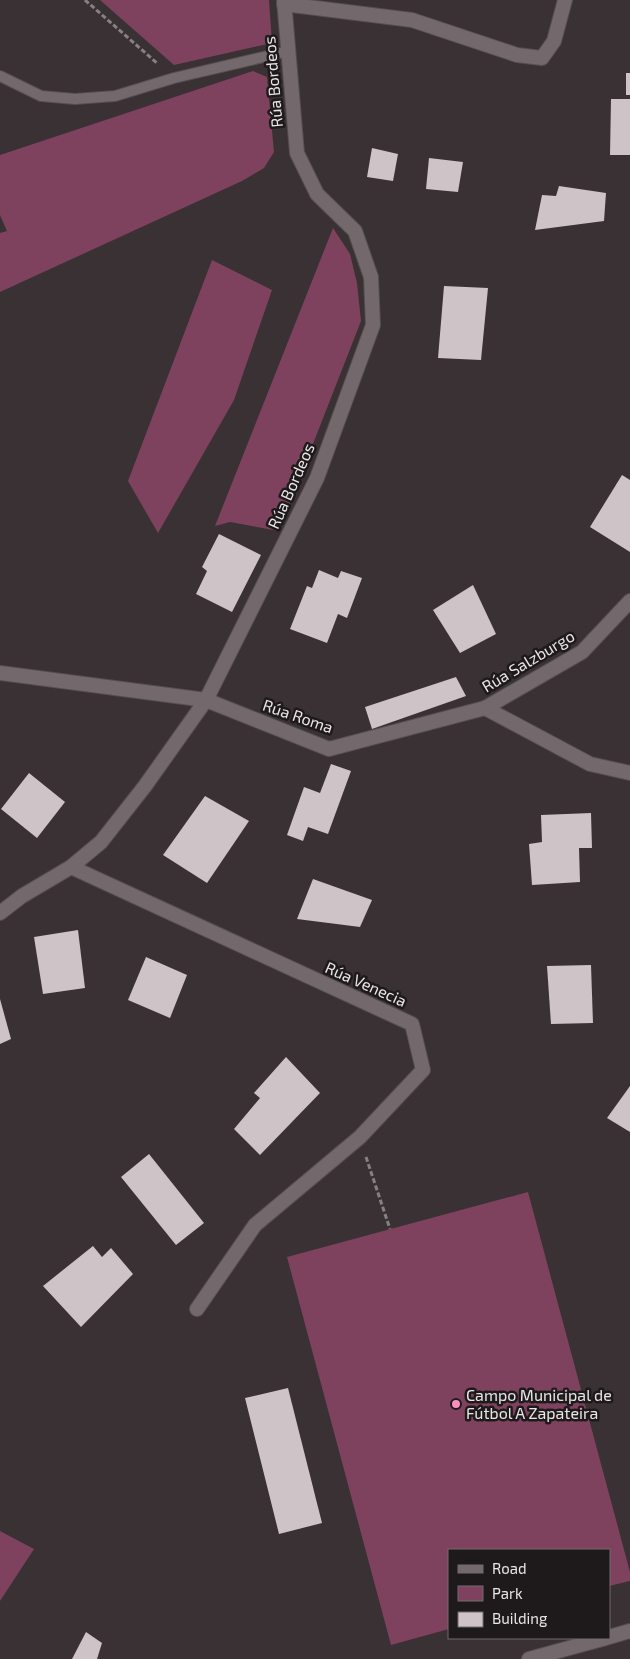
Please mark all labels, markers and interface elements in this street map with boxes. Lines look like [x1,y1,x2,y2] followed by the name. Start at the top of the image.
[259,36,286,129] street label: Rúa Bordeos
[263,440,318,532] street label: Rúa Bordeos
[478,625,577,696] street label: Rúa Salzburgo
[261,695,336,736] street label: Rúa Roma
[323,957,410,1010] street label: Rúa Venecia
[466,1385,612,1422] place label: Campo Municipal de Fútbol A Zapateira
[450,1398,462,1410] marker: Campo Municipal de Fútbol A Zapateira
[448,1549,610,1639] legend
[492,1559,527,1577] text: Road
[492,1584,523,1602] text: Park
[492,1609,548,1627] text: Building

